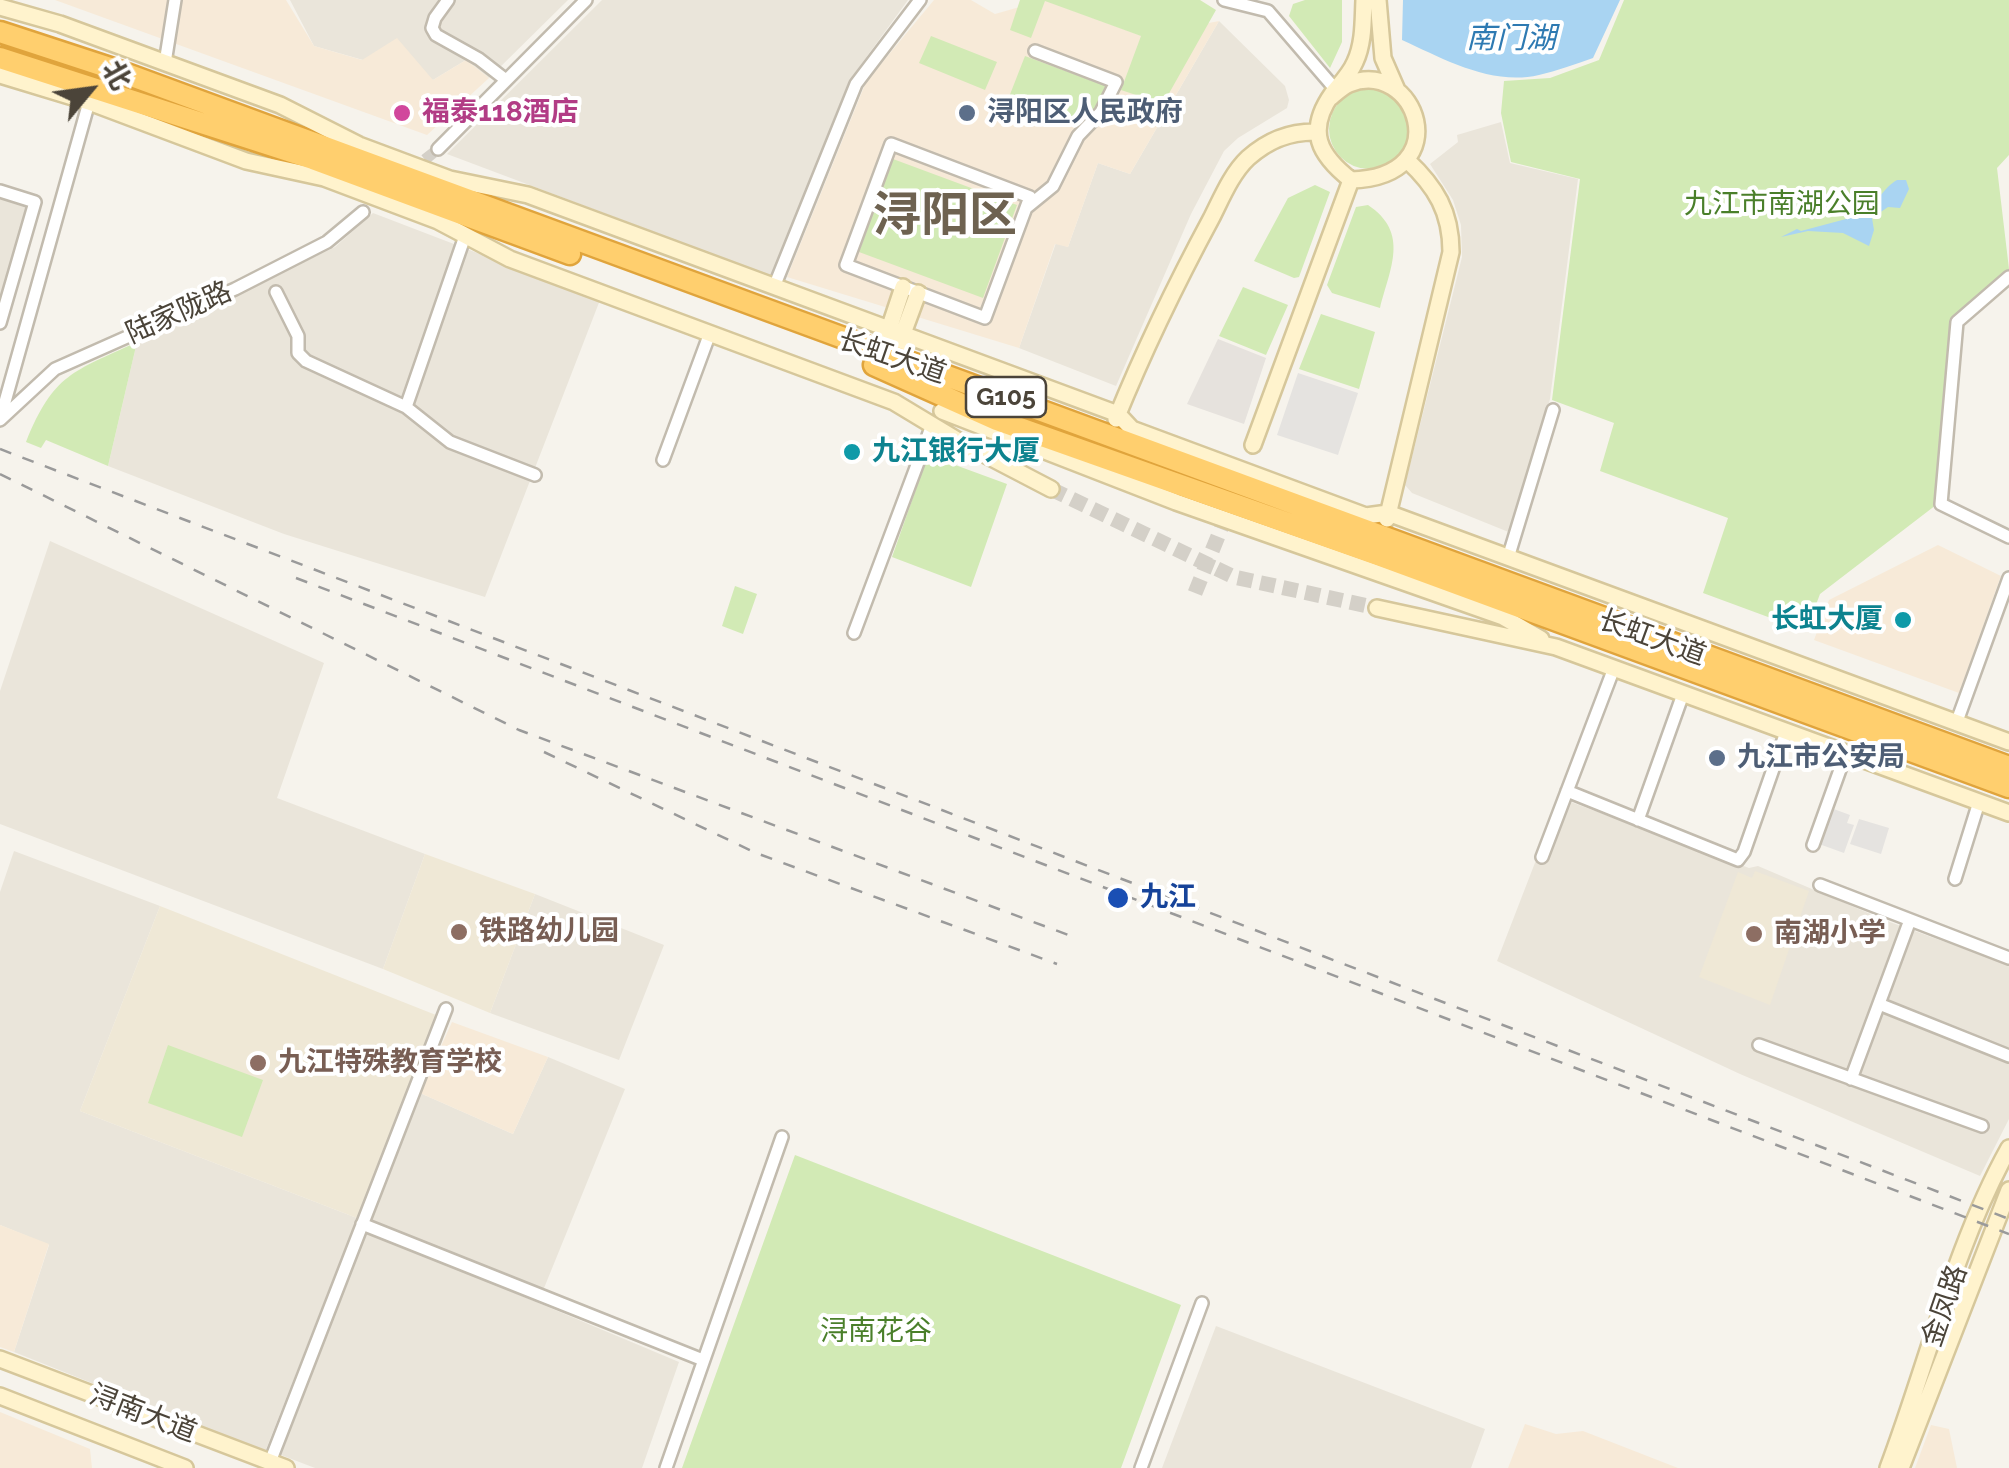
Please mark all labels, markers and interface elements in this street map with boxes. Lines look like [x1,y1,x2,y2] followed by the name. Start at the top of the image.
[1466,21,1556,57] water label: 南门湖
[40,40,140,140] north arrow
[95,55,138,95] text: 北
[422,96,579,130] place label: 福泰118酒店
[987,96,1183,130] place label: 浔阳区人民政府
[391,102,413,124] marker: 福泰118酒店
[956,102,978,124] marker: 浔阳区人民政府
[873,188,1017,246] district label: 浔阳区
[1684,188,1880,222] park label: 九江市南湖公园
[121,275,237,351] street label: 陆家陇路
[834,323,950,391] street label: 长虹大道
[966,377,1046,417] road number: G105
[872,435,1040,469] place label: 九江银行大厦
[841,441,863,463] marker: 九江银行大厦
[1594,603,1710,673] street label: 长虹大道
[1771,603,1883,637] place label: 长虹大厦
[1892,609,1914,631] marker: 长虹大厦
[1737,741,1905,775] place label: 九江市公安局
[1706,747,1728,769] marker: 九江市公安局
[1140,881,1196,915] place label: 九江
[1105,885,1131,911] marker: 九江
[479,915,619,949] place label: 铁路幼儿园
[1774,917,1886,951] place label: 南湖小学
[448,921,470,943] marker: 铁路幼儿园
[1743,923,1765,945] marker: 南湖小学
[278,1046,502,1080] place label: 九江特殊教育学校
[247,1052,269,1074] marker: 九江特殊教育学校
[1915,1261,1975,1351] street label: 金凤路
[820,1315,932,1349] park label: 浔南花谷
[85,1378,201,1450] street label: 浔南大道

